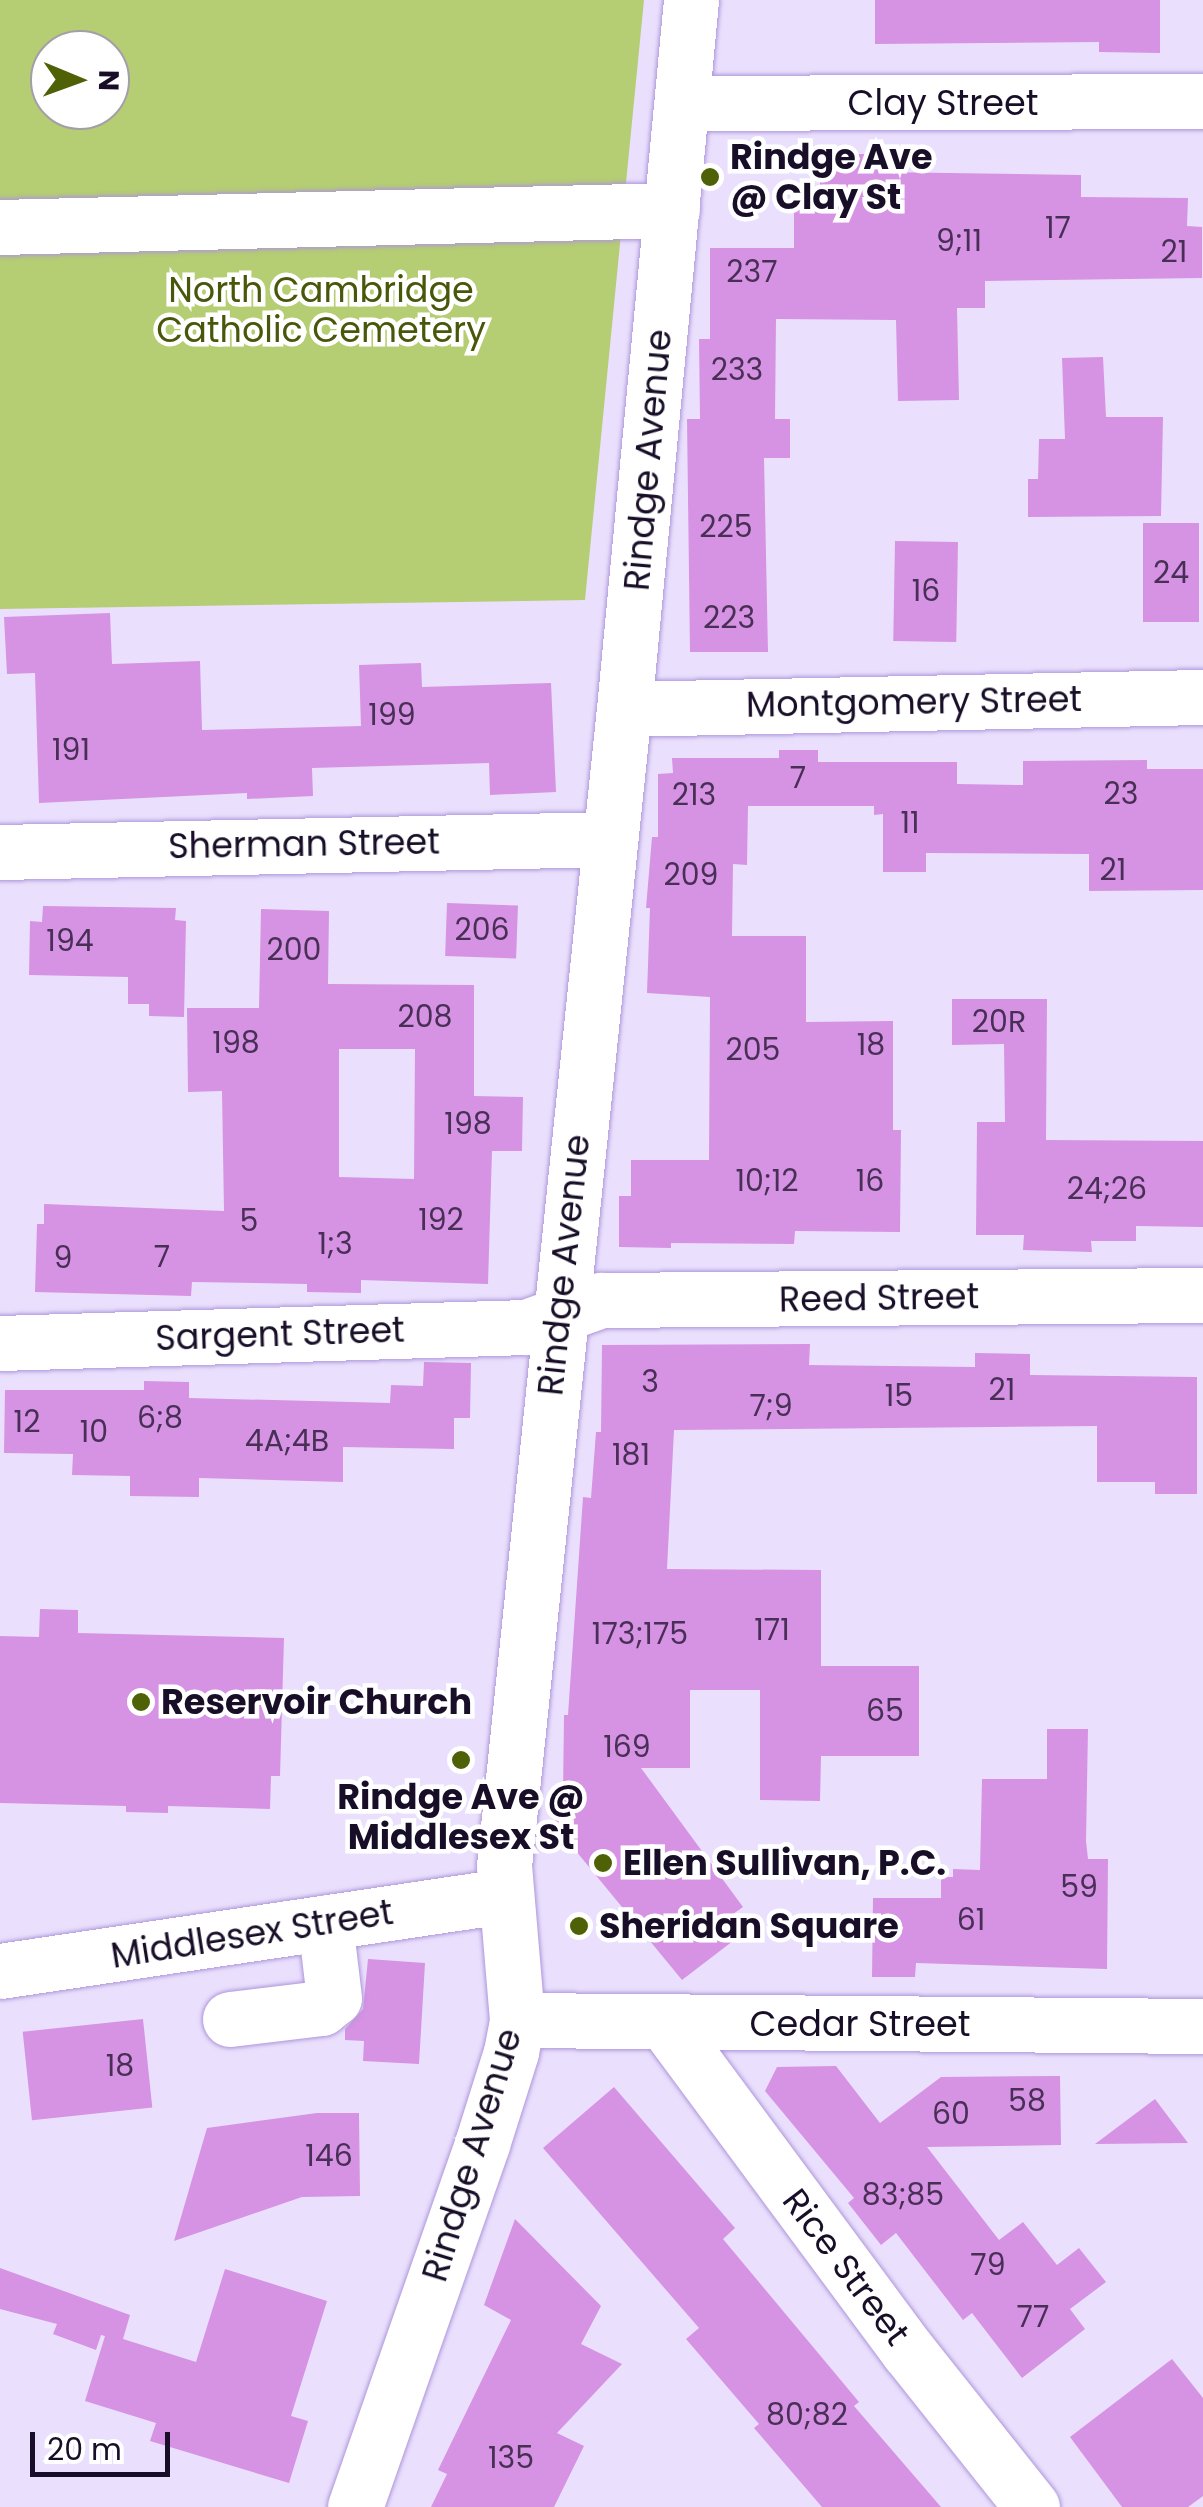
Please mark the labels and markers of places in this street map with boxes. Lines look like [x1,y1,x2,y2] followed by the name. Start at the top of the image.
[730,136,933,218] place label: Rindge Ave @ Clay St
[699,166,721,188] marker: Rindge Ave @ Clay St
[161,1681,472,1723] place label: Reservoir Church
[130,1691,152,1713] marker: Reservoir Church
[450,1749,472,1771] marker: Rindge Ave @ Middlesex St
[337,1776,585,1858] place label: Rindge Ave @ Middlesex St
[623,1842,946,1884] place label: Ellen Sullivan, P.C.
[592,1852,614,1874] marker: Ellen Sullivan, P.C.
[599,1905,899,1947] place label: Sheridan Square
[568,1915,590,1937] marker: Sheridan Square

